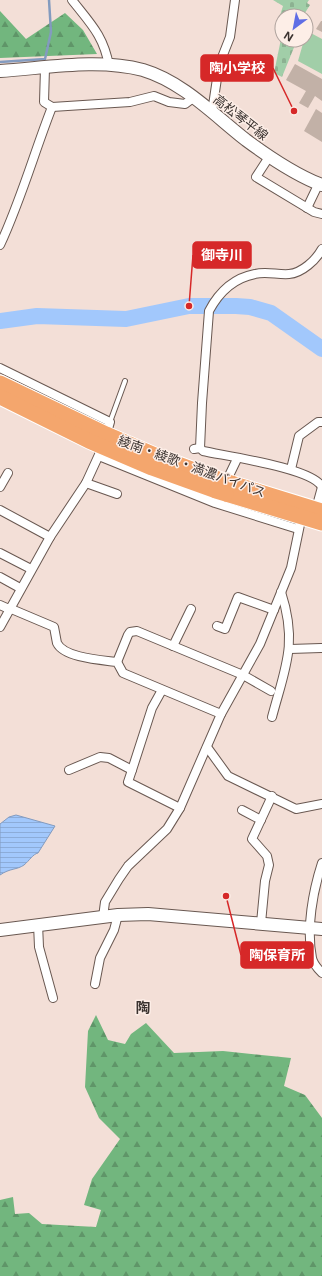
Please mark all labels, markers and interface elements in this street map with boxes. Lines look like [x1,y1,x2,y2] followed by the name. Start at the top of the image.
[274,8,314,48] north arrow
[281,28,296,45] text: N
[201,55,273,81] callout: 陶小学校
[209,59,265,76] text: 陶小学校
[210,91,272,143] street label: 高松琴平線
[193,242,251,268] callout: 御寺川
[201,246,243,263] text: 御寺川
[116,432,268,500] street label: 綾南・綾歌・満濃バイパス
[241,942,313,968] callout: 陶保育所
[249,946,305,963] text: 陶保育所
[135,998,151,1017] district label: 陶

